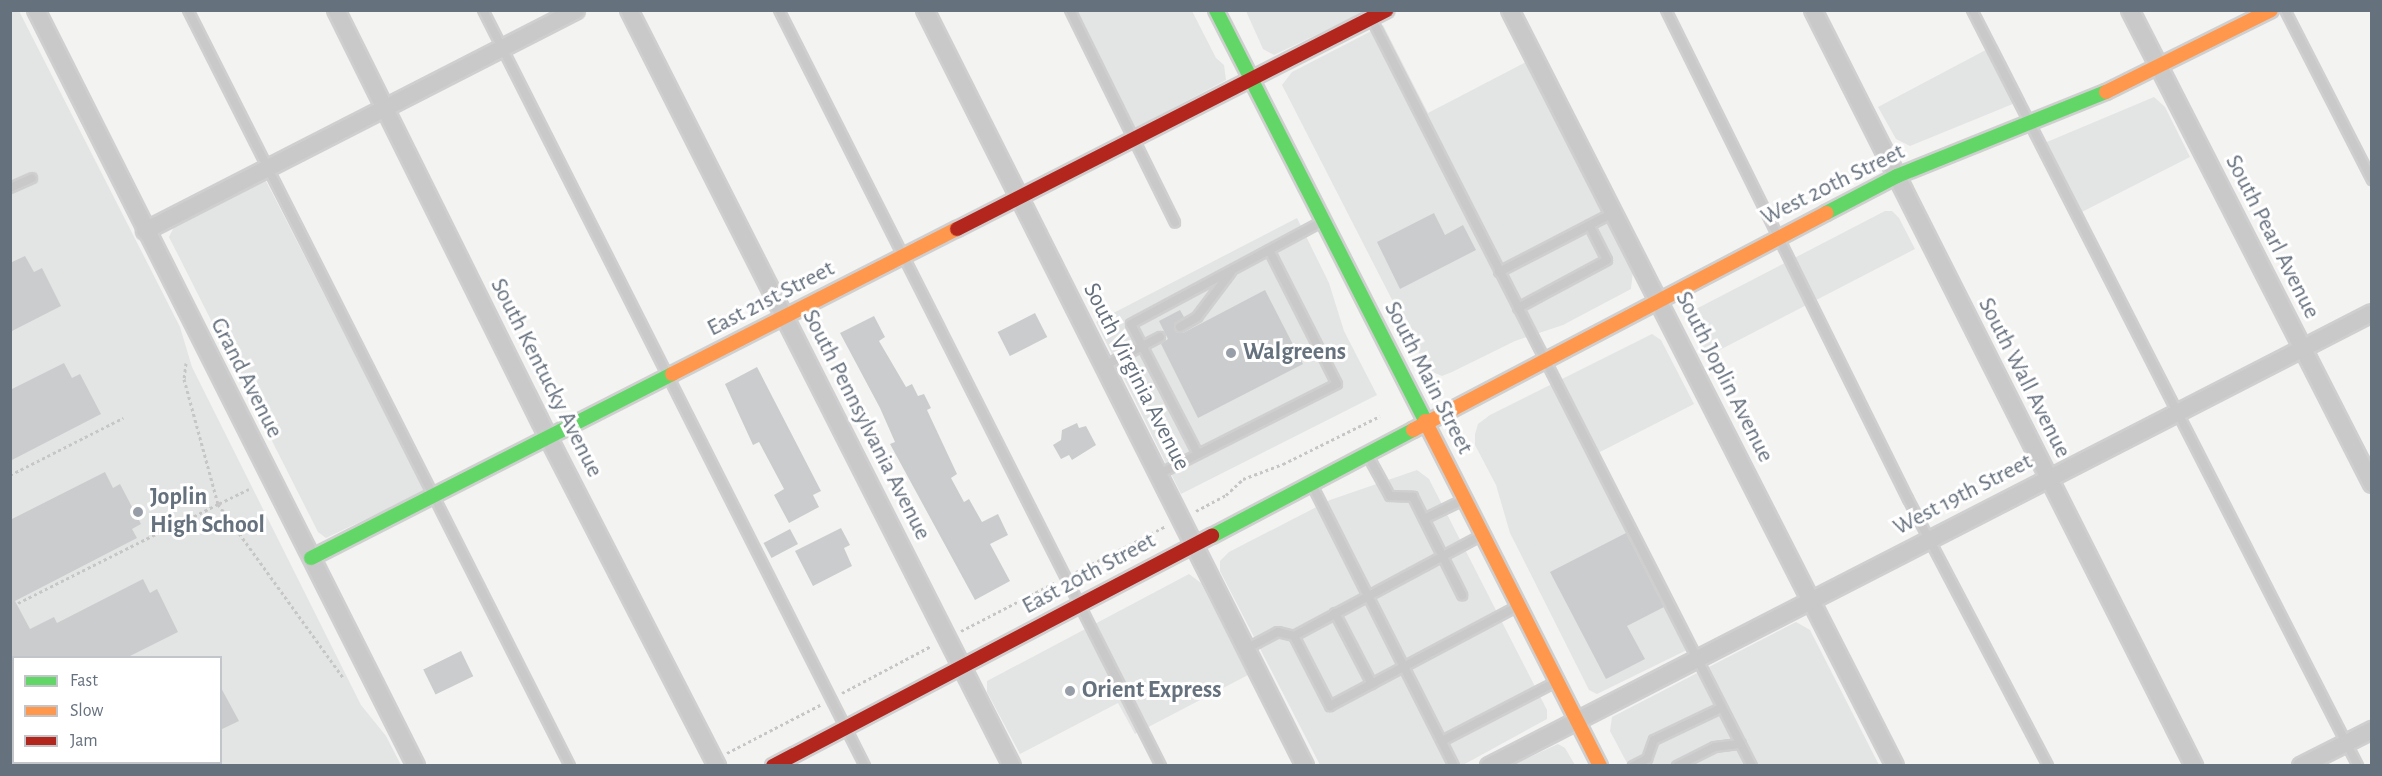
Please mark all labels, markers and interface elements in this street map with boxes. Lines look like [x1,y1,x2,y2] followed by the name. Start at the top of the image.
[1757,138,1909,232] street label: West 20th Street
[2218,150,2326,324] street label: South Pearl Avenue
[703,255,839,343] street label: East 21st Street
[483,274,609,482] street label: South Kentucky Avenue
[1076,278,1196,476] street label: South Virginia Avenue
[1669,287,1779,467] street label: South Joplin Avenue
[1971,293,2077,463] street label: South Wall Avenue
[1377,297,1479,459] street label: South Main Street
[795,305,937,545] street label: South Pennsylvania Avenue
[203,313,289,443] street label: Grand Avenue
[1243,339,1346,367] place label: Walgreens
[1224,346,1238,360] marker: Walgreens
[1889,448,2037,542] street label: West 19th Street
[150,484,265,540] place label: Joplin High School
[131,505,145,519] marker: Joplin High School
[1017,527,1161,621] street label: East 20th Street
[12,656,222,764] legend
[70,672,98,690] text: Fast
[1082,677,1221,705] place label: Orient Express
[1063,684,1077,698] marker: Orient Express
[70,702,103,720] text: Slow
[70,732,98,750] text: Jam

